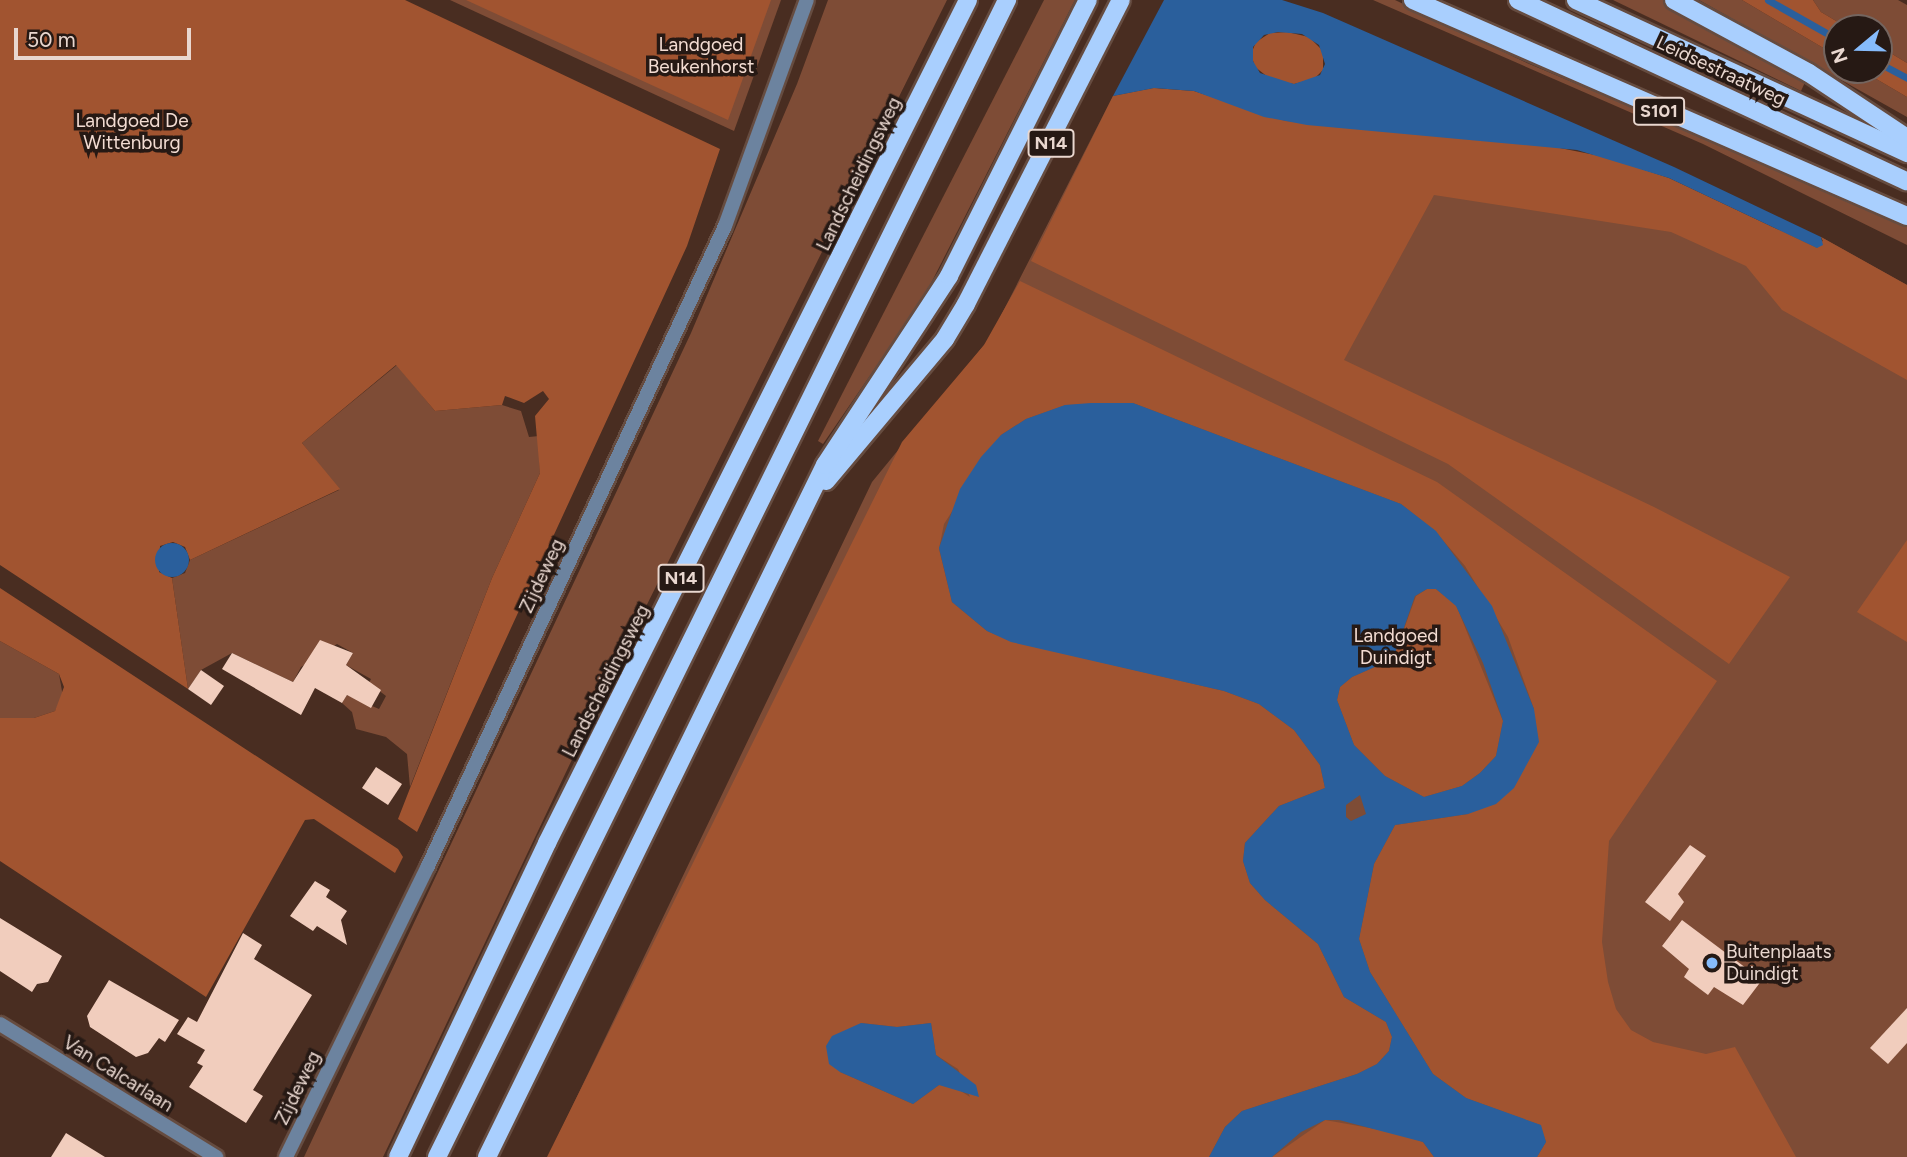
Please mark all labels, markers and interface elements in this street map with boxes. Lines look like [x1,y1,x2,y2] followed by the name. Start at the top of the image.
[18,14,194,58] scale bar
[1823,14,1893,84] north arrow
[27,27,76,52] text: 50 m
[1653,31,1789,111] street label: Leidsestraatweg
[648,34,754,78] park label: Landgoed Beukenhorst
[1826,45,1853,66] text: N
[812,93,906,255] street label: Landscheidingsweg
[1633,96,1685,126] road number: S101
[75,110,189,154] park label: Landgoed De Wittenburg
[1026,128,1076,158] road number: N14
[515,535,569,617] street label: Zijdeweg
[656,564,706,592] road number: N14
[558,601,654,761] street label: Landscheidingsweg
[1354,625,1438,669] park label: Landgoed Duindigt
[1726,941,1832,985] place label: Buitenplaats Duindigt
[1704,955,1720,971] marker: Buitenplaats Duindigt
[59,1031,177,1117] street label: Van Calcarlaan
[270,1047,326,1129] street label: Zijdeweg

